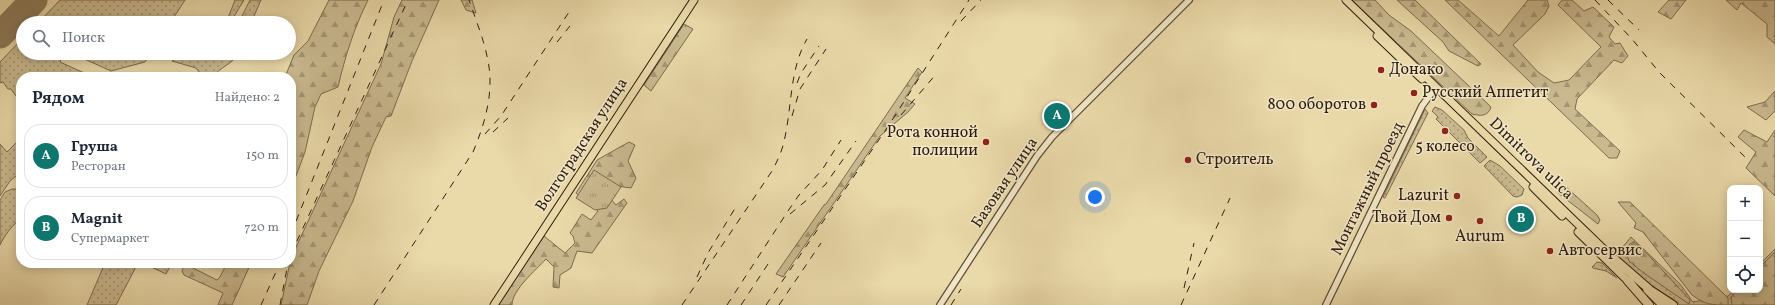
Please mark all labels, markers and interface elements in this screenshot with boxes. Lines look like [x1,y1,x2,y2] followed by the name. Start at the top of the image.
[16,16,296,60] search box
[30,27,52,49] icon: search
[62,28,105,49] text: Поиск
[1389,59,1444,81] place label: Донако
[1376,65,1386,75] marker: Донако
[531,74,633,216] street label: Волгоградская улица
[1422,82,1548,104] place label: Русский Аппетит
[32,87,85,110] text: Рядом
[1409,88,1419,98] marker: Русский Аппетит
[215,89,280,107] text: Найдено: 2
[1267,94,1366,116] place label: 800 оборотов
[1369,100,1379,110] marker: 800 оборотов
[1044,101,1070,131] pin: A
[1484,113,1578,205] street label: Dimitrova ulica
[1326,119,1410,259] street label: Монтажный проезд
[887,122,978,162] place label: Рота конной полиции
[1440,126,1450,136] marker: 5 колесо
[967,133,1043,233] street label: Базовая улица
[1415,136,1475,158] place label: 5 колесо
[71,137,118,158] text: Груша
[981,137,991,147] marker: Рота конной полиции
[41,147,51,165] text: A
[246,147,279,165] text: 150 m
[1196,149,1274,171] place label: Строитель
[1183,155,1193,165] marker: Строитель
[71,158,126,176] text: Ресторан
[1398,185,1449,207] place label: Lazurit
[1727,185,1763,293] map controls
[1727,185,1763,221] button: +
[1085,187,1105,207] your location
[1452,191,1462,201] marker: Lazurit
[1508,204,1534,234] pin: B
[1372,207,1441,229] place label: Твой Дом
[71,209,123,230] text: Magnit
[1444,213,1454,223] marker: Твой Дом
[1475,216,1485,226] marker: Aurum
[42,219,50,237] text: B
[244,219,279,237] text: 720 m
[1727,221,1763,257] button: −
[1455,226,1505,248] place label: Aurum
[71,230,149,248] text: Супермаркет
[1558,240,1642,262] place label: Автосервис
[1545,246,1555,256] marker: Автосервис
[1727,257,1763,293] button: locate

